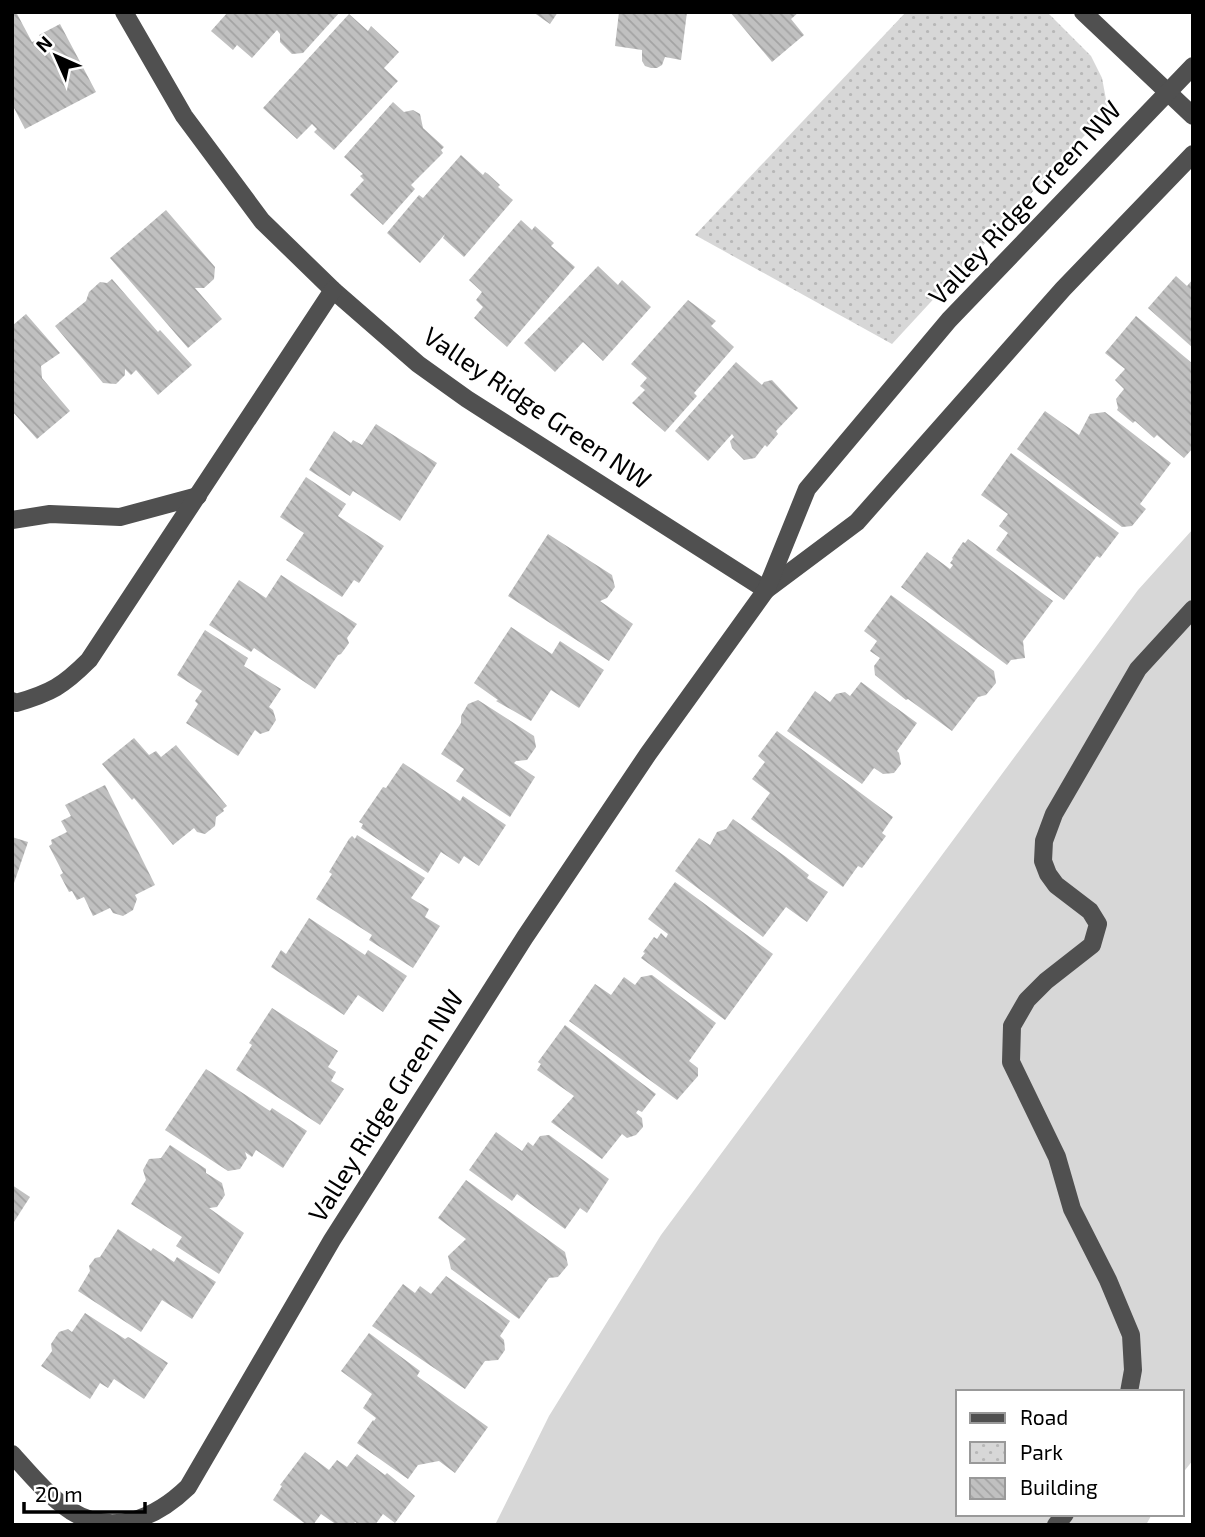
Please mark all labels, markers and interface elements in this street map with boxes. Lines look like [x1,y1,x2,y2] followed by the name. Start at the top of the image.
[21,21,91,91] north arrow
[31,31,57,57] text: N
[921,94,1126,310] street label: Valley Ridge Green NW
[418,319,657,494] street label: Valley Ridge Green NW
[301,984,469,1227] street label: Valley Ridge Green NW
[956,1390,1184,1516] legend
[1020,1404,1068,1429] text: Road
[1020,1439,1063,1464] text: Park
[24,1470,145,1514] scale bar
[1020,1474,1098,1499] text: Building
[35,1481,83,1506] text: 20 m

